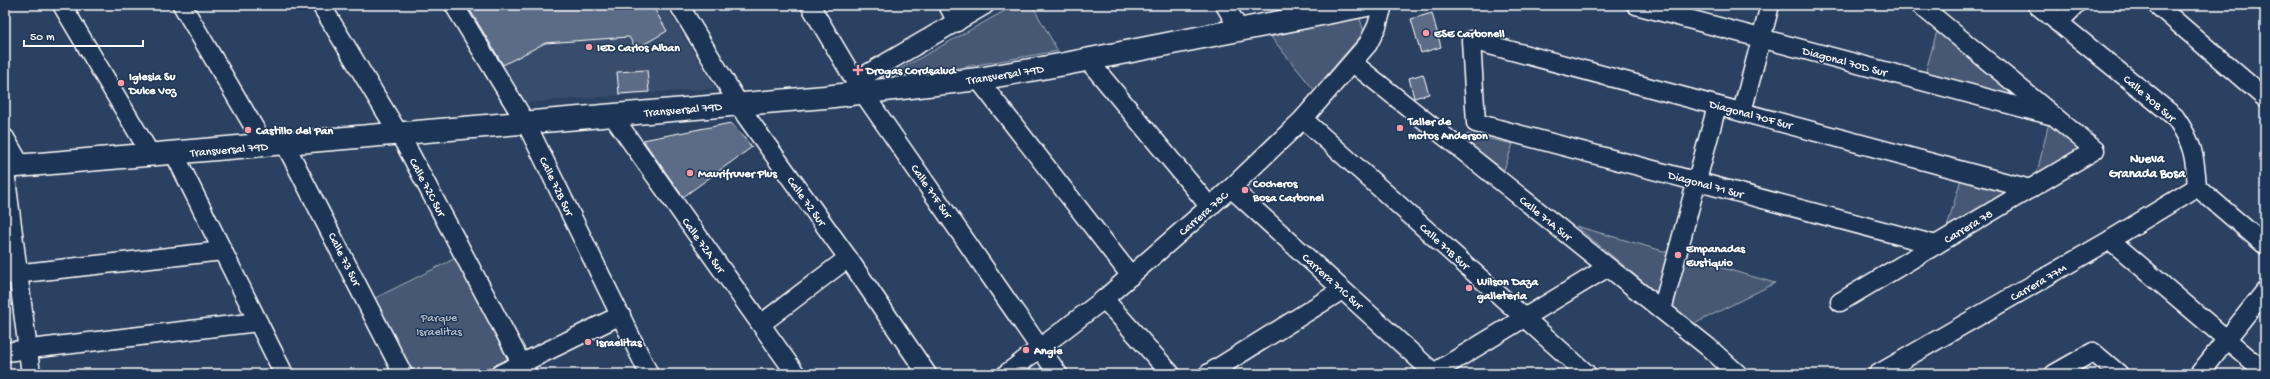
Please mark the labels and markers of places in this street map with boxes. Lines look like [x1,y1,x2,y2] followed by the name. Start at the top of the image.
[1421,28,1431,38] marker: ESE Carbonell
[1433,28,1505,42] place label: ESE Carbonell
[584,42,594,52] marker: IED Carlos Alban
[597,42,680,56] place label: IED Carlos Alban
[853,65,863,75] marker: Drogas Cordsalud
[865,65,957,79] place label: Drogas Cordsalud
[128,71,177,99] place label: Iglesia Su Dulce Voz
[116,78,126,88] marker: Iglesia Su Dulce Voz
[1407,116,1488,144] place label: Taller de motos Anderson
[1395,123,1405,133] marker: Taller de motos Anderson
[243,125,253,135] marker: Castillo del Pan
[255,125,333,139] place label: Castillo del Pan
[685,168,695,178] marker: Maurifruver Plus
[698,168,777,182] place label: Maurifruver Plus
[1252,178,1324,206] place label: Cocheros Bosa Carbonel
[1240,185,1250,195] marker: Cocheros Bosa Carbonel
[1685,243,1746,271] place label: Empanadas Eustiquio
[1673,250,1683,260] marker: Empanadas Eustiquio
[1476,276,1539,304] place label: Wilson Daza galleteria
[1464,283,1474,293] marker: Wilson Daza galleteria
[583,337,593,347] marker: Israelitas
[596,337,642,351] place label: Israelitas
[1021,345,1031,355] marker: Angie
[1033,345,1063,359] place label: Angie

